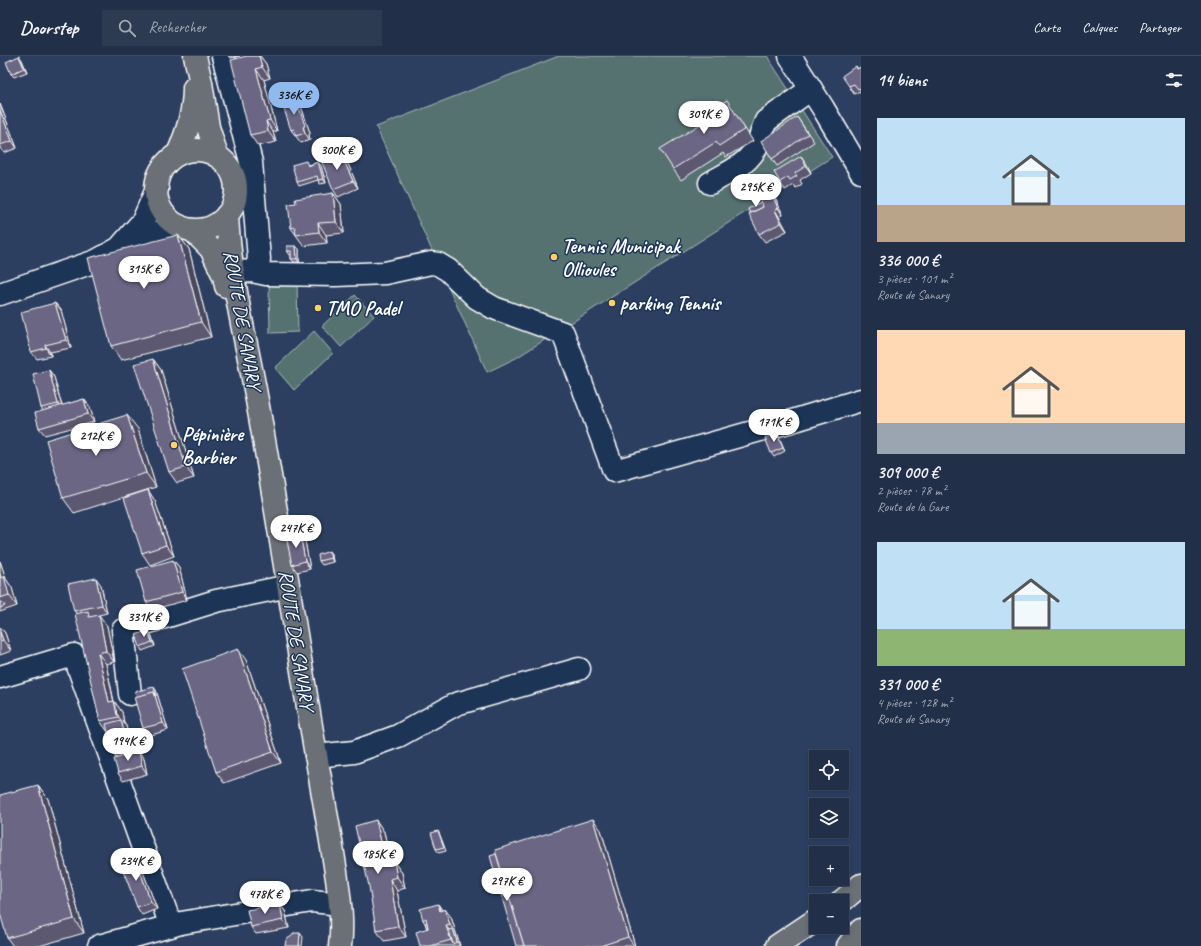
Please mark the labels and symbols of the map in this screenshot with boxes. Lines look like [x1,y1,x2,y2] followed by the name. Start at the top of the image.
[261,82,327,116] pin: 336K €
[671,101,737,135] pin: 309K €
[304,137,370,171] pin: 300K €
[723,174,789,208] pin: 295K €
[562,234,682,282] place label: Tennis Municipak Ollioules
[218,248,268,396] street label: ROUTE DE SANARY
[549,252,559,262] marker: Tennis Municipak Ollioules
[111,256,177,290] pin: 315K €
[620,291,722,316] place label: parking Tennis
[326,296,403,321] place label: TMO Padel
[607,298,617,308] marker: parking Tennis
[313,303,323,313] marker: TMO Padel
[741,409,807,443] pin: 171K €
[182,422,245,470] place label: Pépinière Barbier
[63,423,129,457] pin: 212K €
[169,440,179,450] marker: Pépinière Barbier
[263,515,329,549] pin: 247K €
[273,568,321,716] street label: ROUTE DE SANARY
[111,604,177,638] pin: 331K €
[95,728,161,762] pin: 194K €
[345,841,411,875] pin: 185K €
[103,848,169,882] pin: 234K €
[474,868,540,902] pin: 297K €
[232,881,298,915] pin: 478K €

